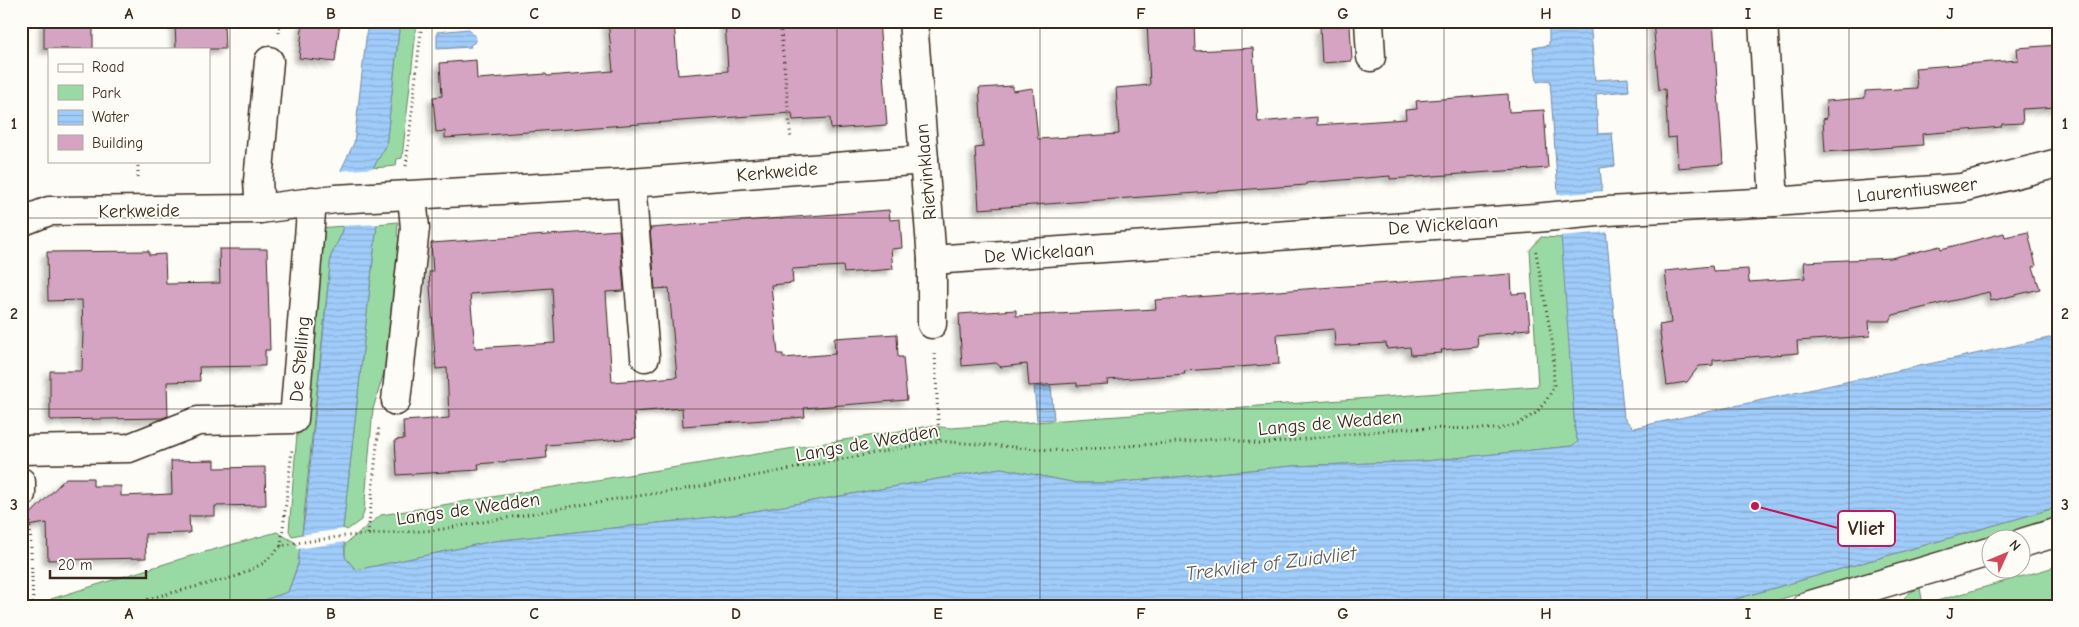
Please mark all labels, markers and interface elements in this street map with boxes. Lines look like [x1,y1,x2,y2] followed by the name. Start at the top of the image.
[125,5,134,23] text: A
[326,5,336,23] text: B
[529,5,539,23] text: C
[731,5,741,23] text: D
[933,5,943,23] text: E
[1136,5,1146,23] text: F
[1337,5,1349,23] text: G
[1540,5,1552,23] text: H
[1745,5,1751,23] text: I
[1946,5,1954,23] text: J
[48,48,210,162] legend
[92,58,124,76] text: Road
[92,84,121,102] text: Park
[92,108,129,126] text: Water
[11,115,17,133] text: 1
[2062,115,2068,133] text: 1
[911,123,941,221] street label: Rietvinklaan
[92,134,143,152] text: Building
[736,157,819,186] street label: Kerkweide
[1856,173,1979,207] street label: Laurentiusweer
[98,199,180,223] street label: Kerkweide
[1387,210,1499,240] street label: De Wickelaan
[983,238,1095,268] street label: De Wickelaan
[10,305,18,323] text: 2
[2061,305,2069,323] text: 2
[285,315,315,403] street label: De Stelling
[1257,406,1403,440] street label: Langs de Wedden
[794,420,940,466] street label: Langs de Wedden
[395,488,541,530] street label: Langs de Wedden
[10,496,18,514] text: 3
[2061,496,2069,514] text: 3
[1838,511,1895,546] callout: Vliet
[1848,517,1885,540] text: Vliet
[1982,530,2032,580] north arrow
[2006,536,2024,555] text: N
[1184,541,1359,585] water label: Trekvliet of Zuidvliet
[50,547,146,579] scale bar
[58,556,92,574] text: 20 m
[125,605,134,623] text: A
[326,605,336,623] text: B
[529,605,539,623] text: C
[731,605,741,623] text: D
[933,605,943,623] text: E
[1136,605,1146,623] text: F
[1337,605,1349,623] text: G
[1540,605,1552,623] text: H
[1745,605,1751,623] text: I
[1946,605,1954,623] text: J

